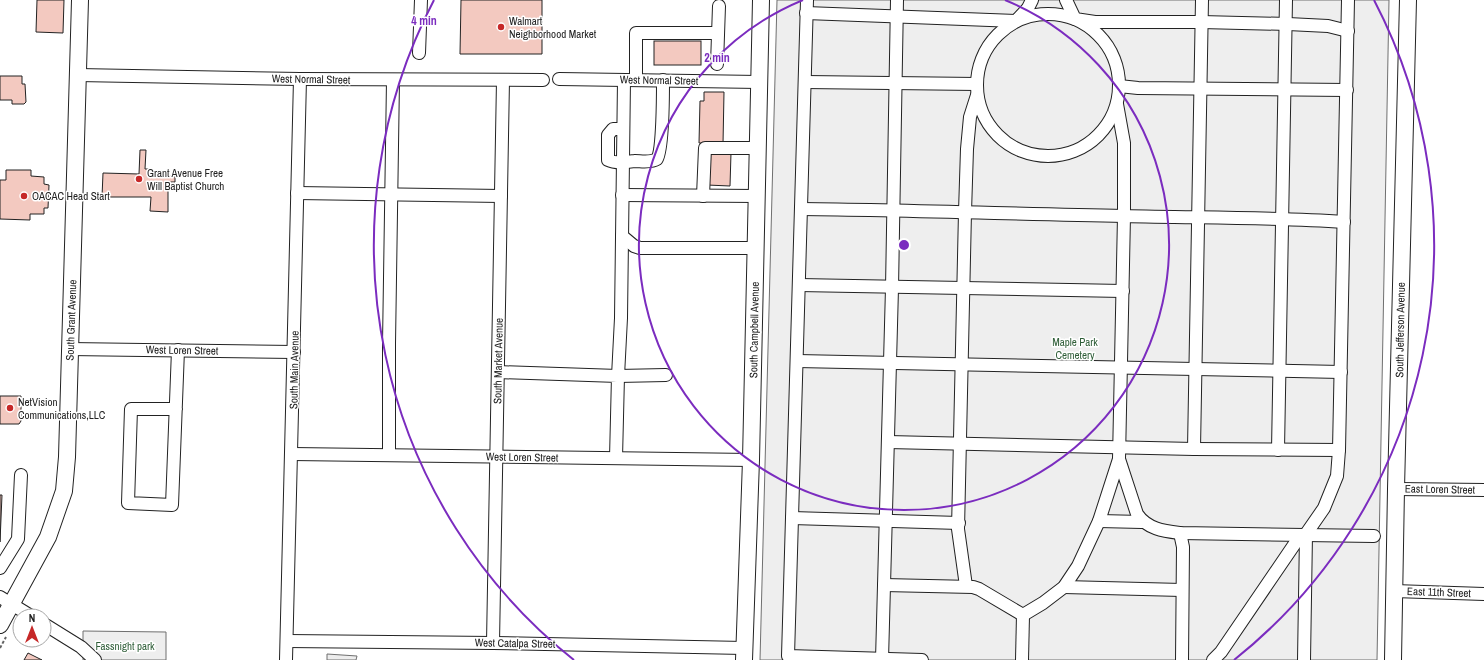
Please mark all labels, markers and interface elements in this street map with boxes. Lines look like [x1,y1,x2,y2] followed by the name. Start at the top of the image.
[411,13,437,29] text: 4 min
[509,14,597,41] place label: Walmart Neighborhood Market
[496,22,506,32] marker: Walmart Neighborhood Market
[704,50,730,66] text: 2 min
[272,71,351,87] street label: West Normal Street
[620,72,699,88] street label: West Normal Street
[147,166,224,193] place label: Grant Avenue Free Will Baptist Church
[134,174,144,184] marker: Grant Avenue Free Will Baptist Church
[32,189,110,203] place label: OACAC Head Start
[19,191,29,201] marker: OACAC Head Start
[897,238,911,252] centre of rings
[63,279,79,361] street label: South Grant Avenue
[746,282,762,378] street label: South Campbell Avenue
[1392,282,1408,378] street label: South Jefferson Avenue
[490,318,506,404] street label: South Market Avenue
[286,331,302,409] street label: South Main Avenue
[1052,335,1098,362] park label: Maple Park Cemetery
[146,342,219,358] street label: West Loren Street
[18,395,106,422] place label: NetVision Communications,LLC
[5,403,15,413] marker: NetVision Communications,LLC
[486,449,559,465] street label: West Loren Street
[1405,481,1476,497] street label: East Loren Street
[1407,584,1472,600] street label: East 11th Street
[12,608,52,648] north arrow
[29,611,35,625] text: N
[475,635,556,651] street label: West Catalpa Street
[95,639,155,653] park label: Fassnight park

